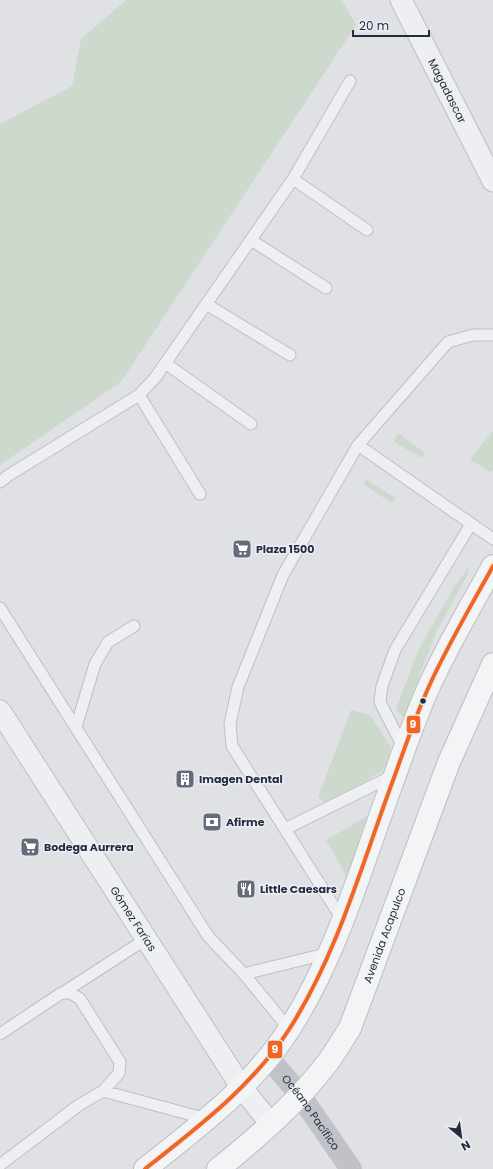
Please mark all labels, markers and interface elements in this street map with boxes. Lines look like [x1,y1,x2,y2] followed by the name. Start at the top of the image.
[353,12,429,38] scale bar
[359,17,389,34] text: 20 m
[424,56,470,126] street label: Magadascar
[231,538,253,560] supermarket icon: Plaza 1500
[256,541,314,557] place label: Plaza 1500
[418,696,428,706] unlabelled marker
[406,715,421,734] line badge: 9
[410,716,417,732] text: 9
[174,768,196,790] building icon: Imagen Dental
[199,771,283,787] place label: Imagen Dental
[201,811,223,833] bank icon: Afirme
[226,814,265,830] place label: Afirme
[19,836,41,858] supermarket icon: Bodega Aurrera
[44,839,134,855] place label: Bodega Aurrera
[235,878,257,900] restaurant icon: Little Caesars
[260,881,337,897] place label: Little Caesars
[107,883,160,955] street label: Gómez Farías
[359,886,409,985] street label: Avenida Acapulco
[267,1040,283,1059] line badge: 9
[272,1041,279,1057] text: 9
[278,1071,344,1153] street label: Océano Pacífico
[441,1117,481,1157] north arrow
[458,1137,473,1155] text: N

